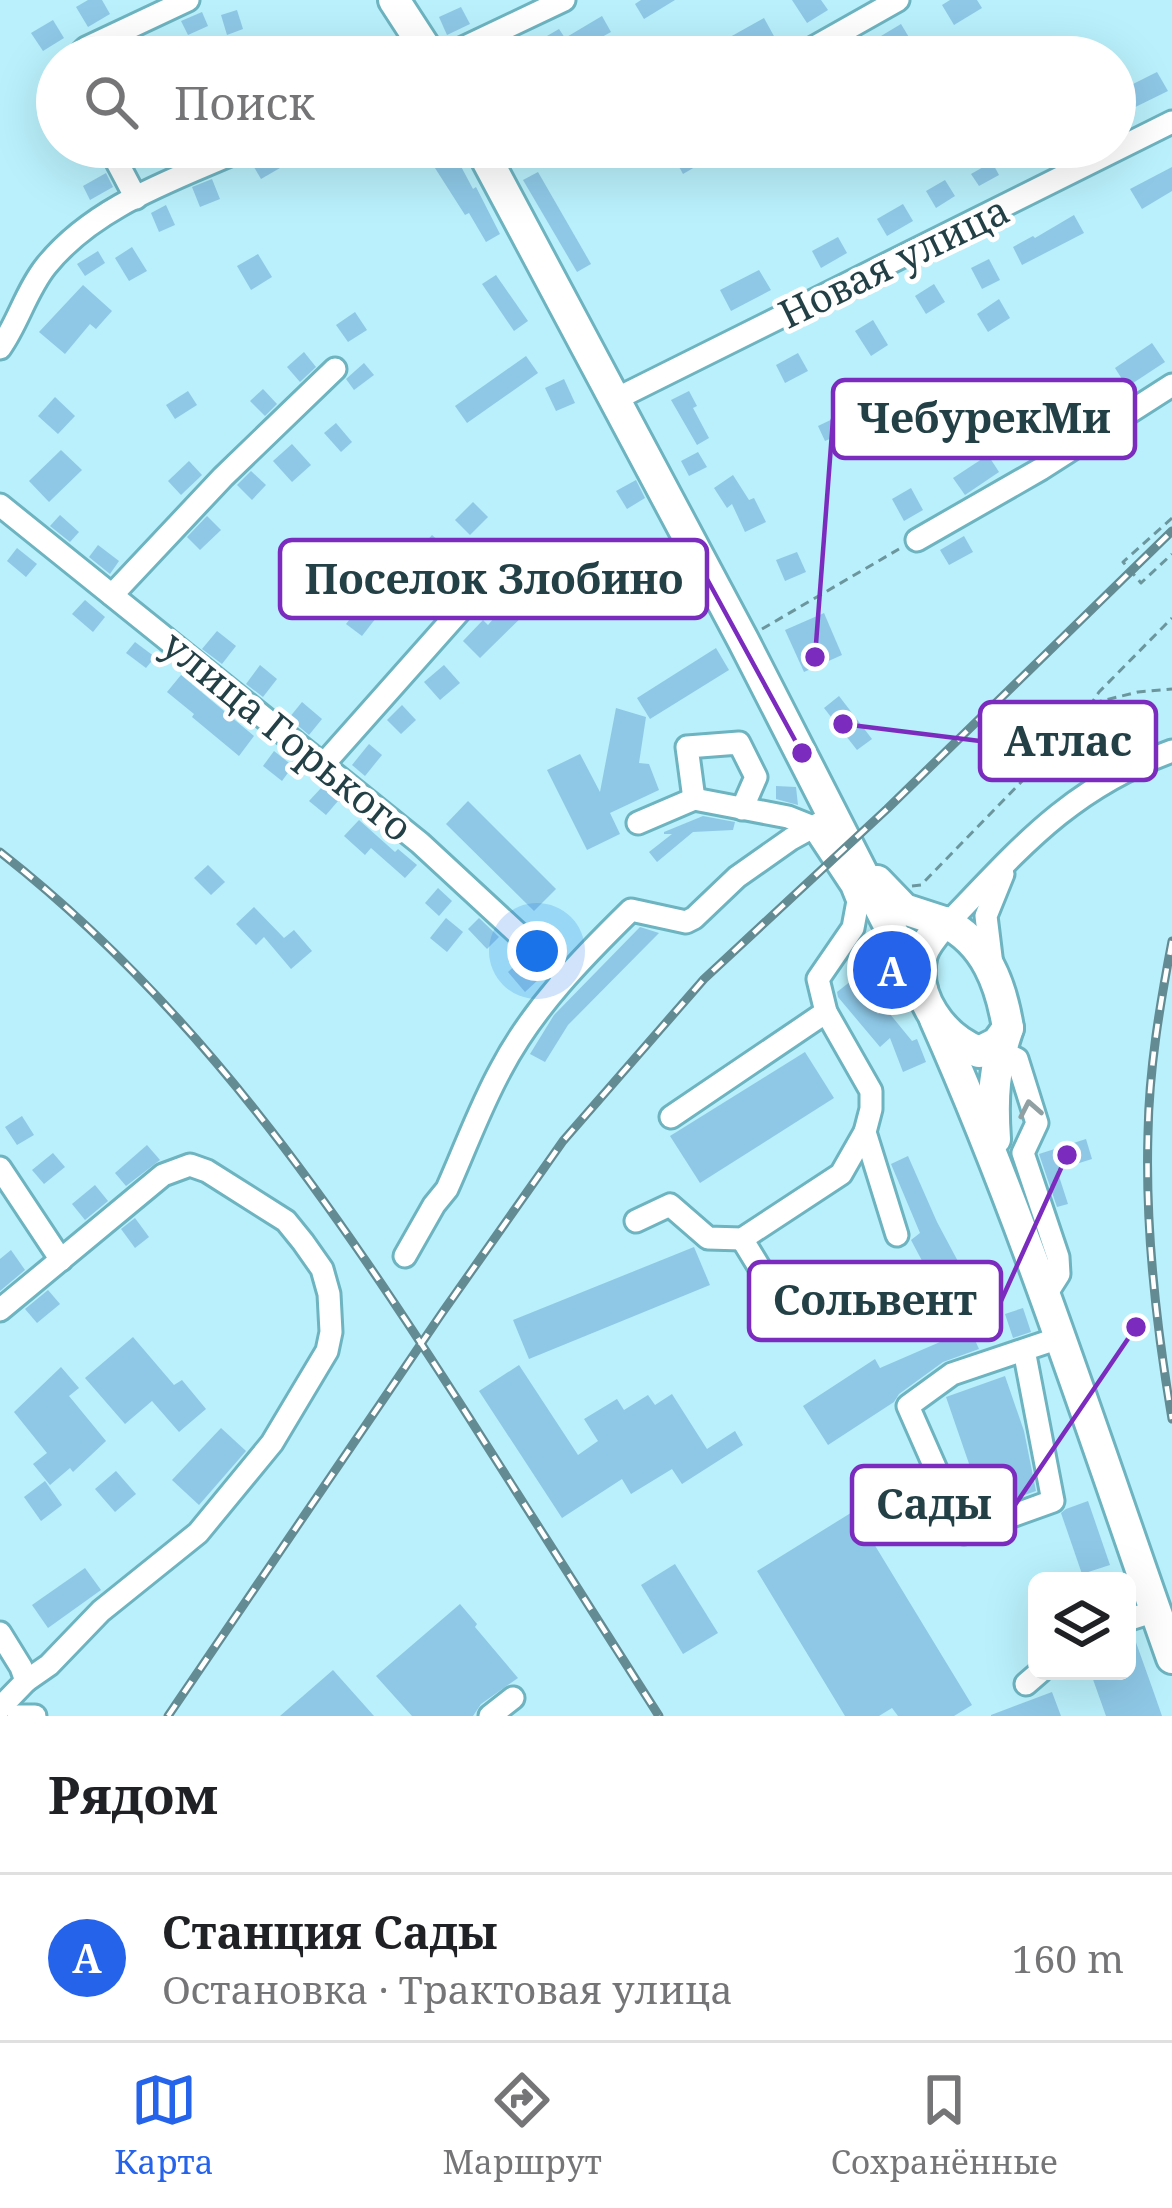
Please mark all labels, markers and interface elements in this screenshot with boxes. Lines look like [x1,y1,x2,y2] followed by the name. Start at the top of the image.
[36,36,1136,168] search box
[78,69,144,135] icon: search
[174,72,315,133] text: Поиск
[769,182,1017,339] street label: Новая улица
[833,380,1135,458] callout: ЧебурекМи
[857,388,1111,445] text: ЧебурекМи
[280,540,707,618] callout: Поселок Злобино
[304,549,684,606] text: Поселок Злобино
[152,617,424,852] street label: улица Горького
[980,702,1156,780] callout: Атлас
[1004,711,1132,768] text: Атлас
[507,921,567,981] your location
[853,925,931,1015] pin: A
[1018,1099,1044,1119] one-way arrow
[749,1262,1001,1340] callout: Сольвент
[773,1270,977,1327] text: Сольвент
[852,1466,1015,1544] callout: Сады
[876,1474,992,1531] text: Сады
[1028,1572,1136,1680] map controls
[1028,1572,1136,1680] button: layers
[48,1759,218,1829] text: Рядом
[162,1901,497,1962] text: Станция Сады
[72,1931,102,1984] text: A
[1012,1931,1124,1984] text: 160 m
[162,1962,733,2015] text: Остановка · Трактовая улица
[114,2067,214,2184] tab: Карта
[442,2067,602,2184] tab: Маршрут
[831,2067,1058,2184] tab: Сохранённые

